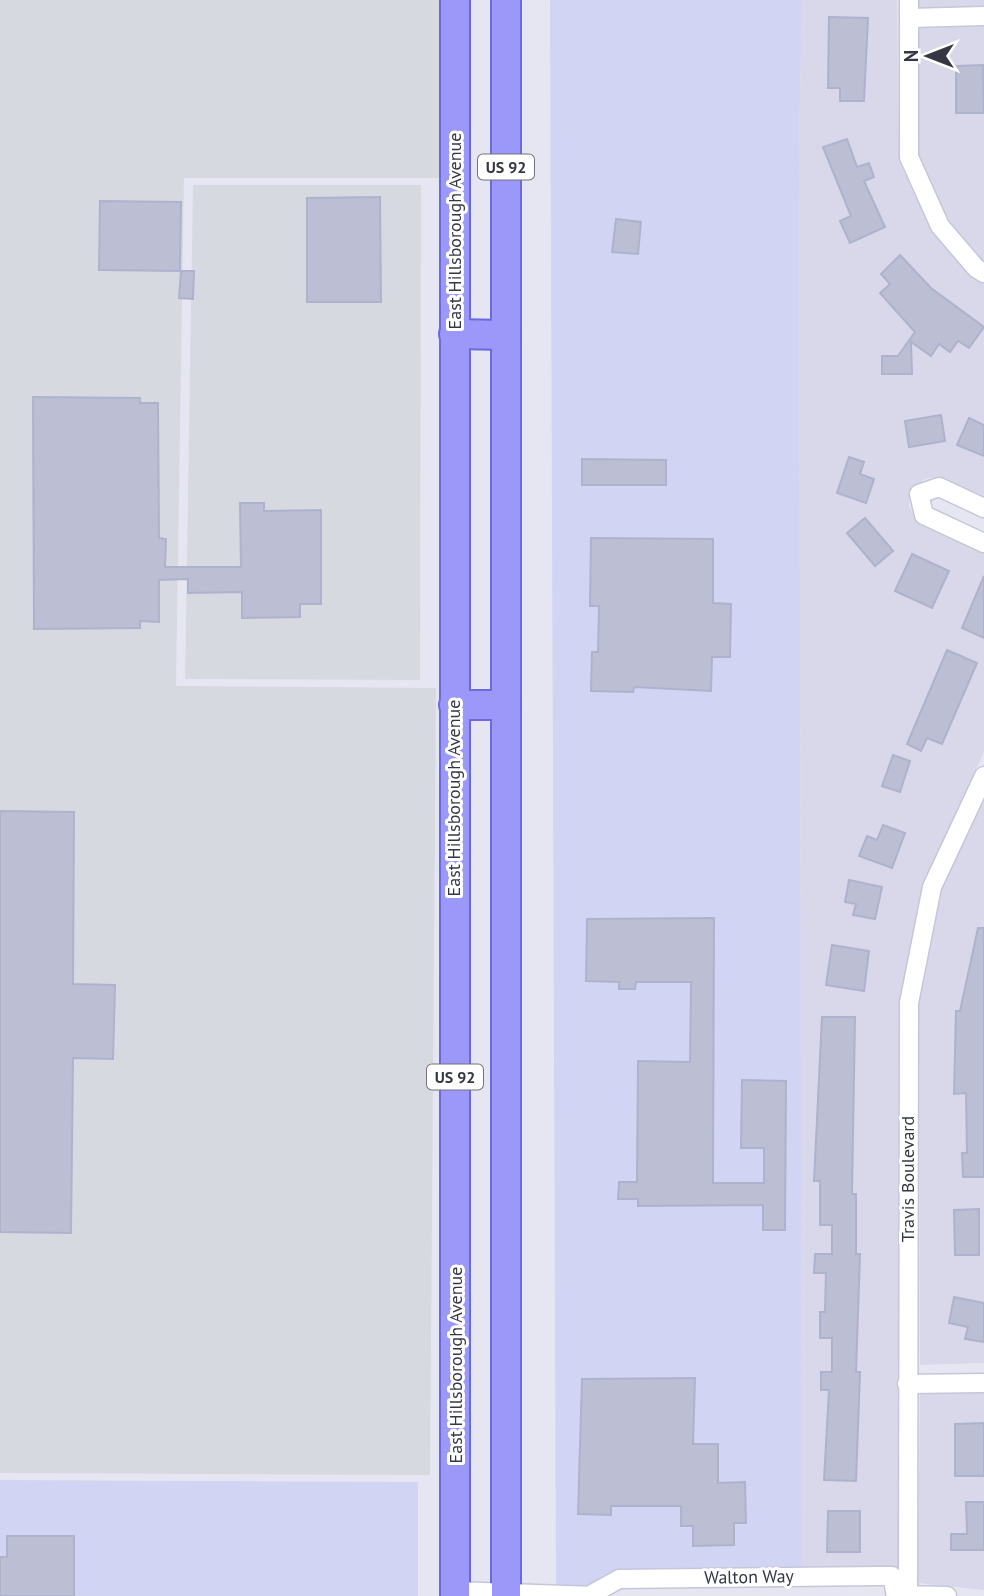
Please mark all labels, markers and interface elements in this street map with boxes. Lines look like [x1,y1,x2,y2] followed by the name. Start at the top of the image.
[893,21,963,91] north arrow
[899,50,923,62] text: N
[443,133,466,329] street label: East Hillsborough Avenue
[478,154,534,180] road number: US 92
[442,700,465,896] street label: East Hillsborough Avenue
[427,1064,483,1090] road number: US 92
[896,1116,919,1242] street label: Travis Boulevard
[444,1267,467,1463] street label: East Hillsborough Avenue
[704,1564,795,1589] street label: Walton Way

